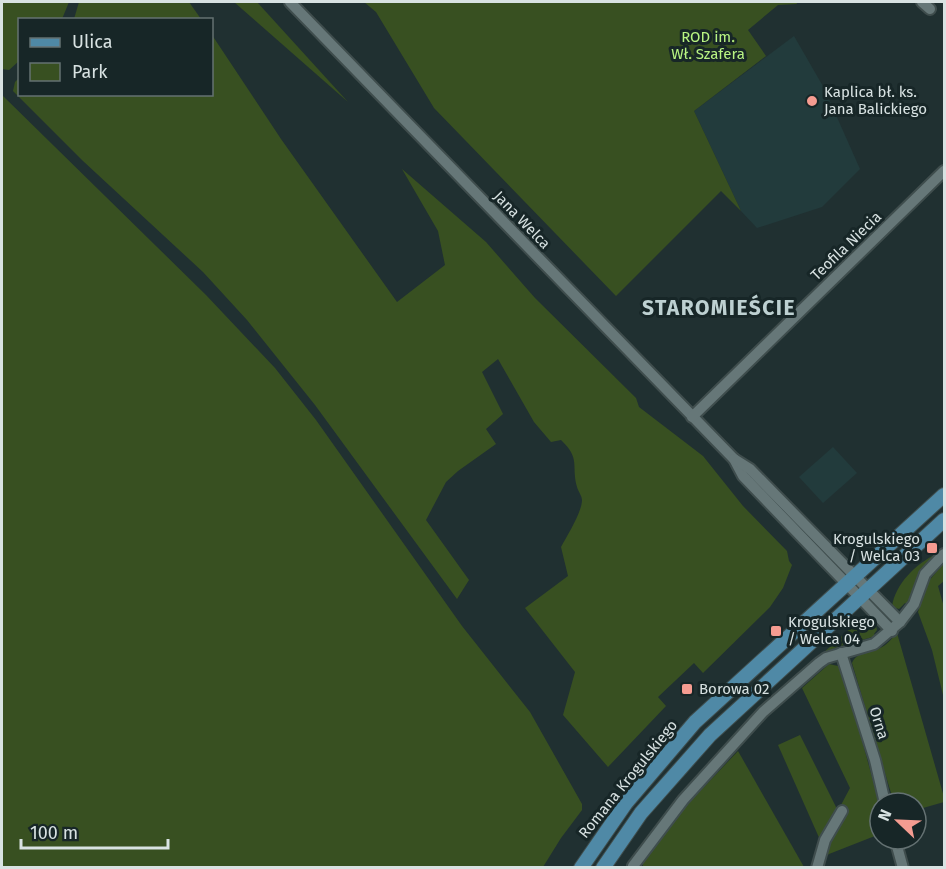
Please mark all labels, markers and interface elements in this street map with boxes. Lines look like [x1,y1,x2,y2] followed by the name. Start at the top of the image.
[18,18,213,96] legend
[671,28,745,63] park label: ROD im. Wł. Szafera
[72,31,112,53] text: Ulica
[72,61,108,83] text: Park
[824,83,927,118] place label: Kaplica bł. ks. Jana Balickiego
[805,94,819,108] marker: Kaplica bł. ks. Jana Balickiego
[490,187,554,253] street label: Jana Welca
[807,208,885,284] street label: Teofila Niecia
[642,294,796,321] district label: STAROMIEŚCIE
[833,530,920,565] place label: Krogulskiego / Welca 03
[925,541,939,555] marker: Krogulskiego / Welca 03
[788,613,875,648] place label: Krogulskiego / Welca 04
[769,624,783,638] marker: Krogulskiego / Welca 04
[699,680,769,698] place label: Borowa 02
[680,682,694,696] marker: Borowa 02
[865,704,893,742] street label: Orna
[575,716,681,842] street label: Romana Krogulskiego
[868,791,928,851] north arrow
[874,807,895,824] text: N
[21,812,168,850] scale bar
[30,822,78,844] text: 100 m

